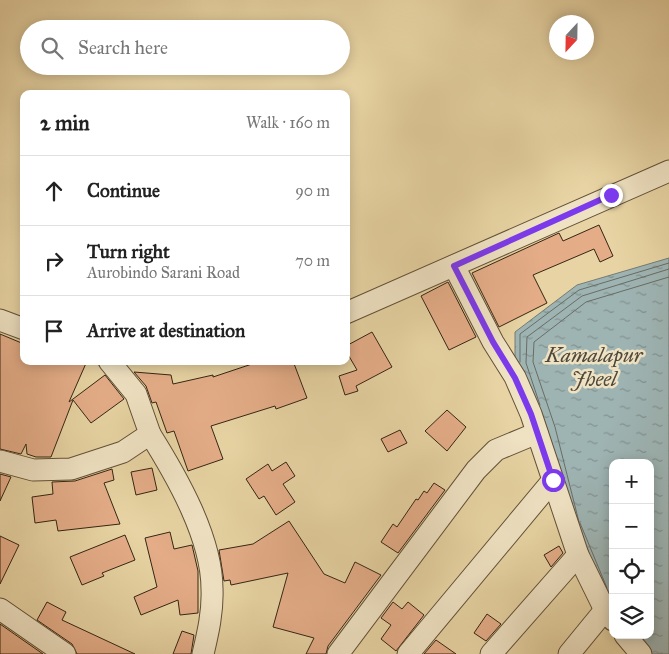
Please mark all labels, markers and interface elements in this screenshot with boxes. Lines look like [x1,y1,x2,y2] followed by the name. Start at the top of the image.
[549,15,594,60] north arrow
[20,20,350,75] search box
[38,34,66,62] icon: search
[78,36,168,59] text: Search here
[40,110,90,136] text: 2 min
[246,113,330,132] text: Walk · 160 m
[40,177,68,205] icon: ahead
[87,179,160,202] text: Continue
[295,181,330,200] text: 90 m
[600,184,623,207] route end
[87,240,170,263] text: Turn right
[40,247,68,275] icon: right
[295,251,330,270] text: 70 m
[87,263,240,282] text: Aurobindo Sarani Road
[40,317,68,345] icon: arrive
[87,319,245,342] text: Arrive at destination
[544,342,644,392] water label: Kamalapur Jheel
[609,459,654,639] map controls
[609,459,654,504] button: +
[542,469,565,492] route start
[609,504,654,549] button: −
[609,549,654,594] button: locate
[609,594,654,639] button: layers

